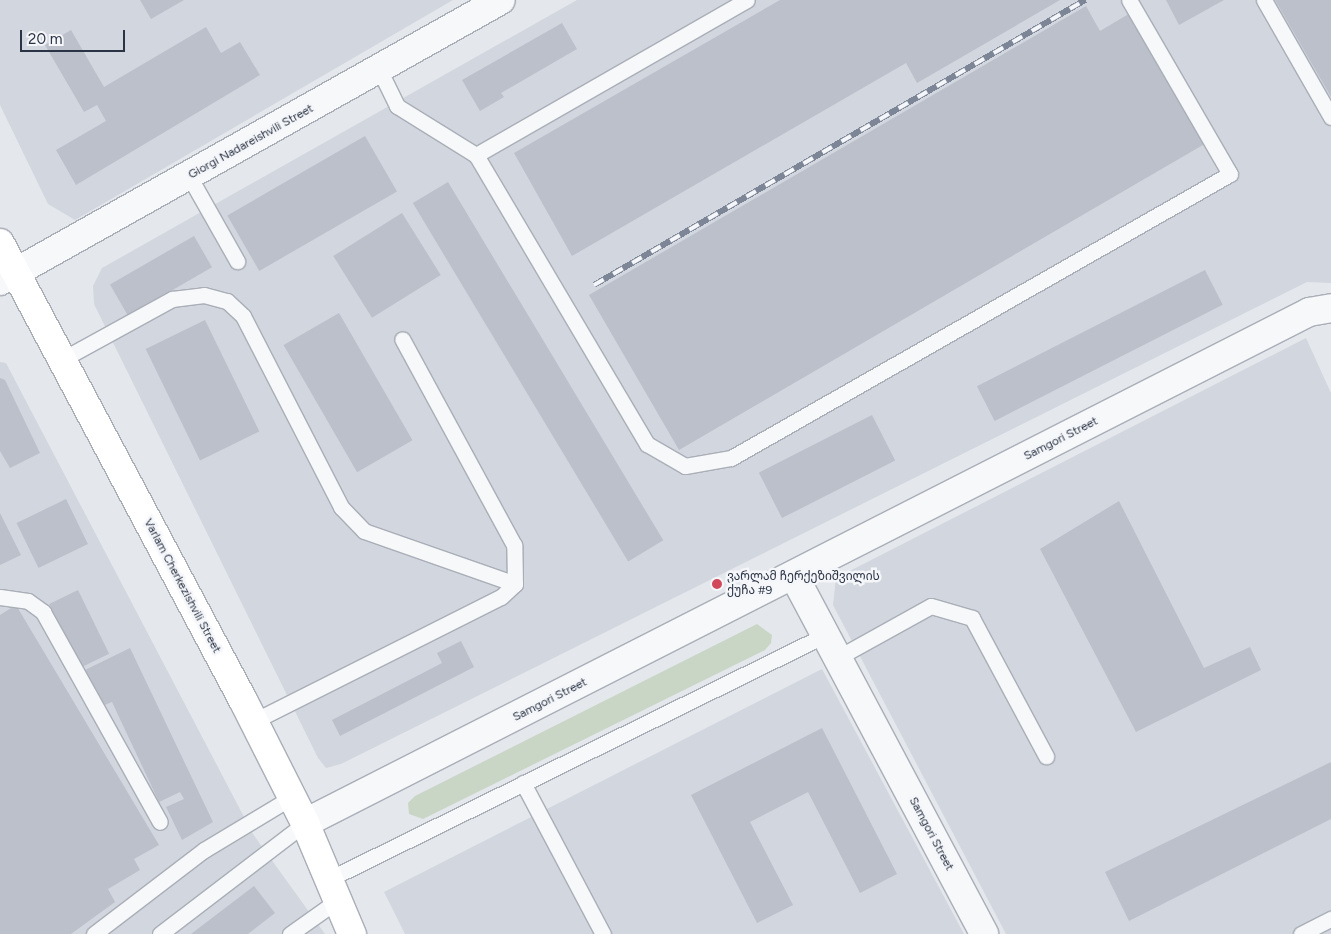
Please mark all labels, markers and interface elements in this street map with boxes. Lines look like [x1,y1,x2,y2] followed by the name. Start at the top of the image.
[22,20,128,52] scale bar
[28,30,62,48] text: 20 m
[186,102,316,182] street label: Giorgi Nadareishvili Street
[1022,414,1100,464] street label: Samgori Street
[140,516,224,656] street label: Varlam Cherkezishvili Street
[727,570,880,598] place label: ვარლამ ჩერქეზიშვილის ქუჩა #9
[711,578,723,590] marker: ვარლამ ჩერქეზიშვილის ქუჩა #9
[511,675,589,725] street label: Samgori Street
[906,795,956,873] street label: Samgori Street

